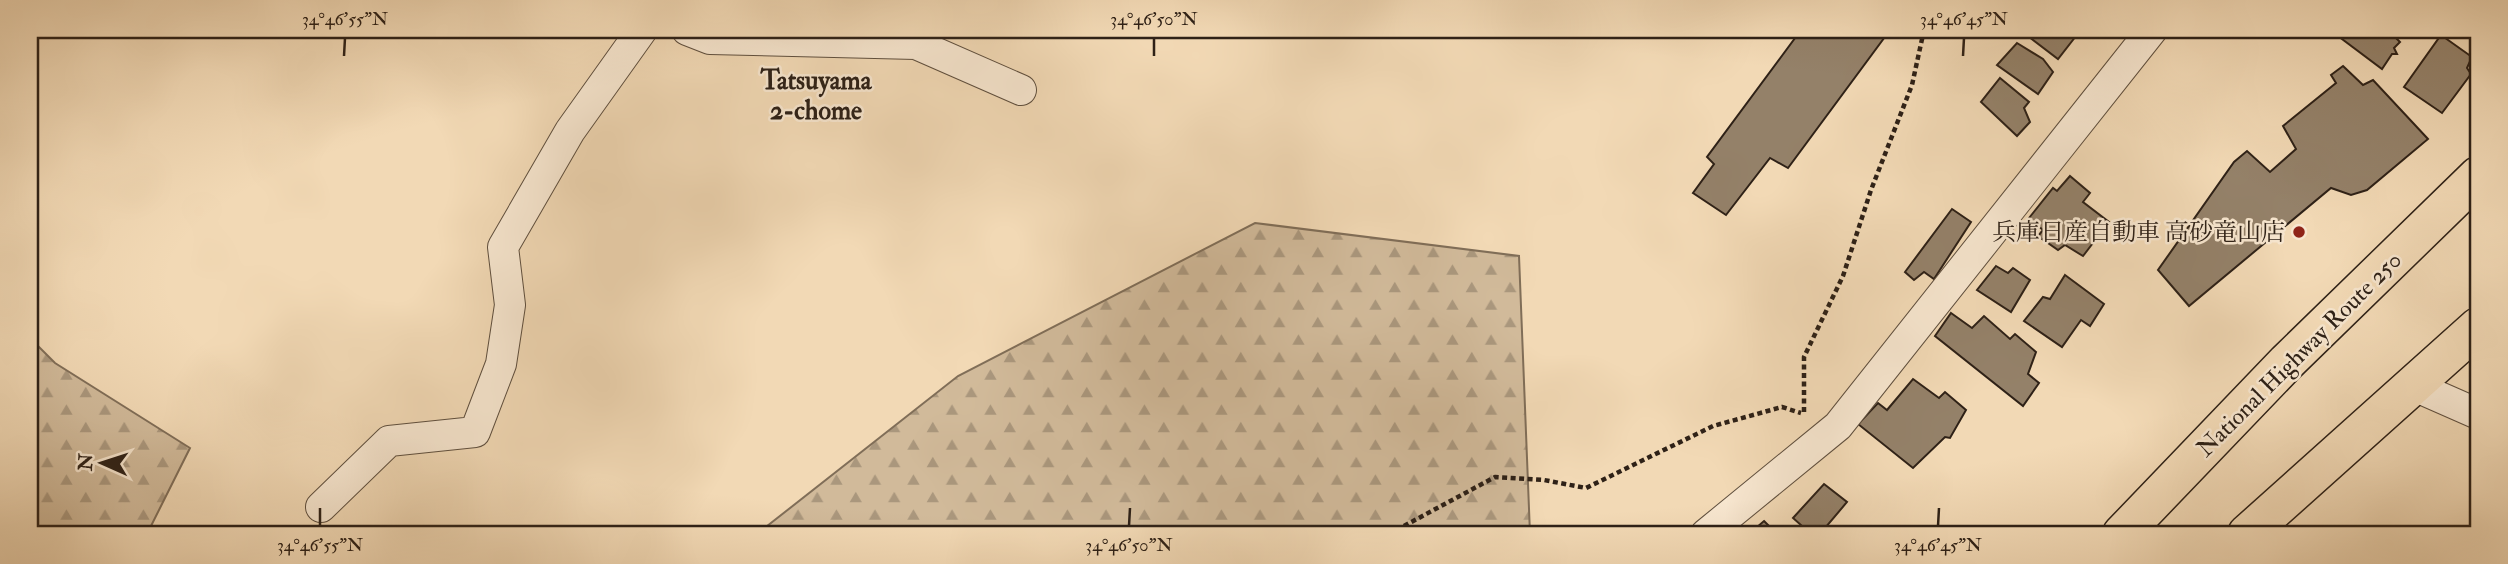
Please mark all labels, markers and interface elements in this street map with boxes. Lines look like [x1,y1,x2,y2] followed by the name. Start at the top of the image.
[302,8,388,31] text: 34°46'55"N
[1110,8,1198,31] text: 34°46'50"N
[1920,8,2008,31] text: 34°46'45"N
[760,65,873,127] district label: Tatsuyama 2-chome
[1992,217,2285,248] place label: 兵庫日産自動車 高砂竜山店
[2291,224,2307,240] marker: 兵庫日産自動車 高砂竜山店
[2190,245,2409,464] street label: National Highway Route 250
[66,428,136,498] north arrow
[74,452,99,472] text: N
[277,534,363,557] text: 34°46'55"N
[1085,534,1173,557] text: 34°46'50"N
[1894,534,1982,557] text: 34°46'45"N

